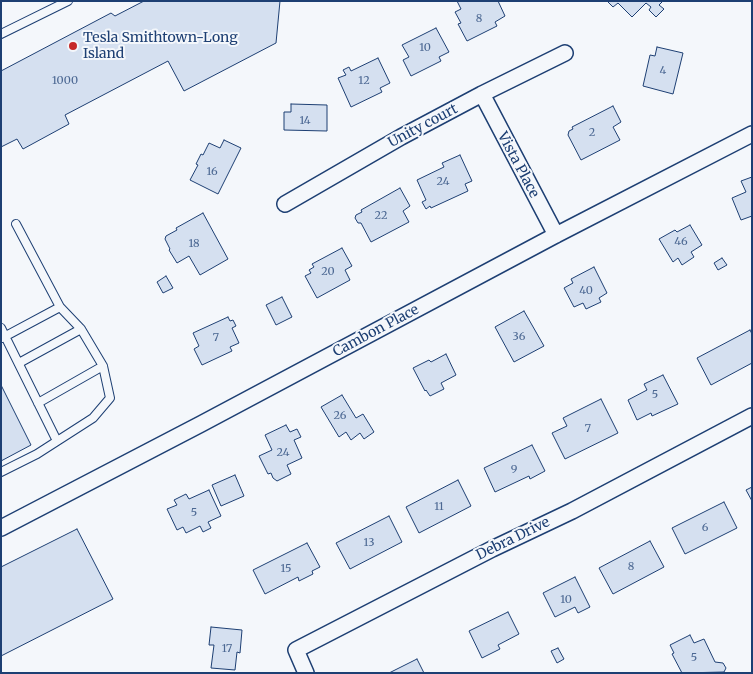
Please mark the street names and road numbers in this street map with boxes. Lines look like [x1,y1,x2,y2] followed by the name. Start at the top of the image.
[385,101,461,151] street label: Unity court
[494,129,542,201] street label: Vista Place
[330,301,422,361] street label: Cambon Place
[473,514,553,564] street label: Debra Drive

